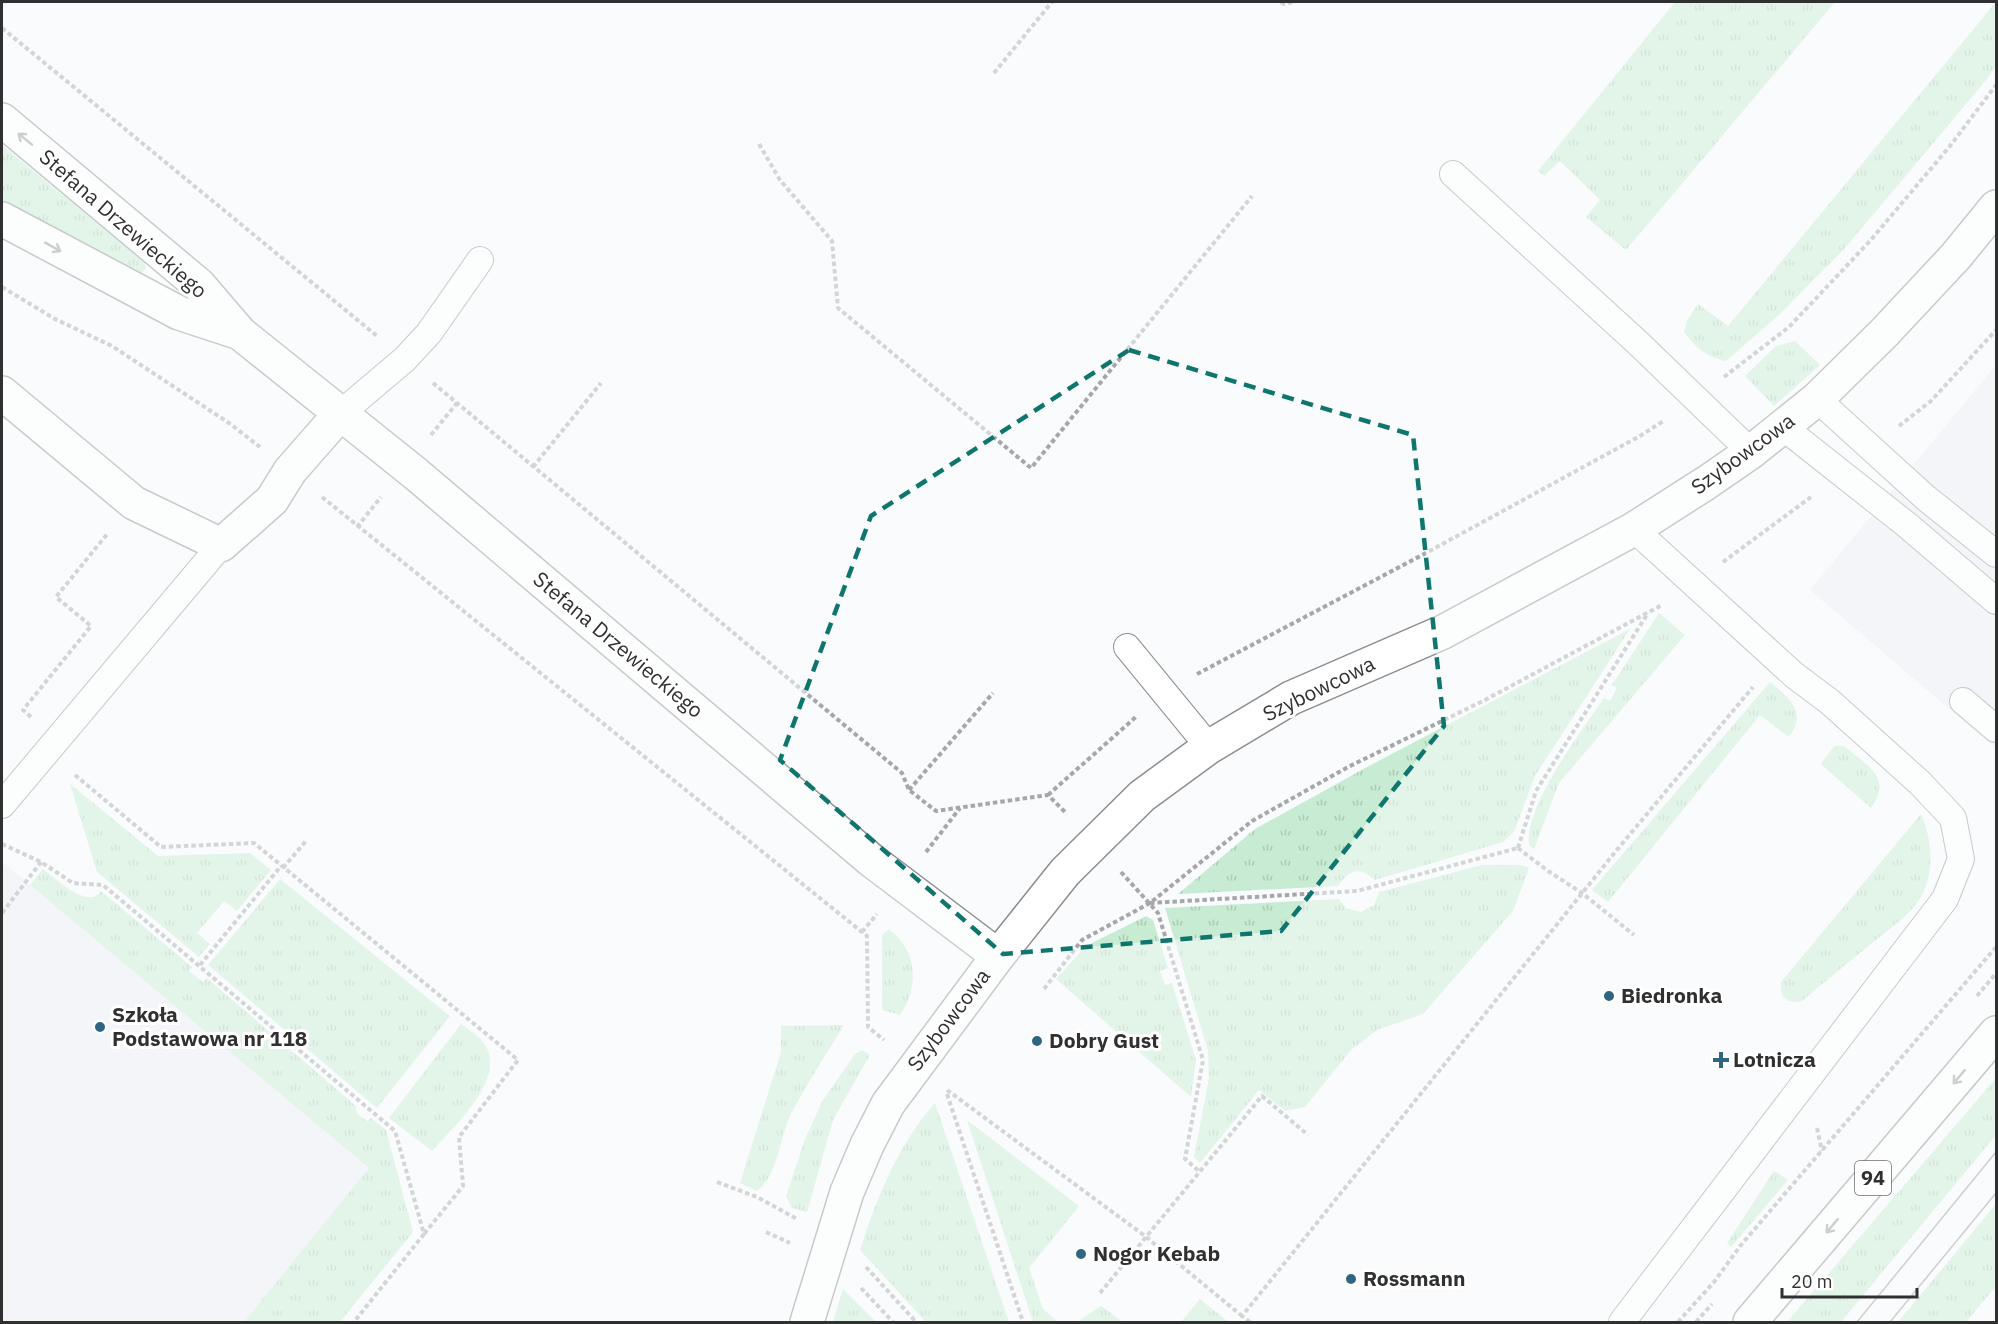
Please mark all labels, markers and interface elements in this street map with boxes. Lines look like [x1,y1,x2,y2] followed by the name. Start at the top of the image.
[17,133,33,146] one-way arrow
[34,143,214,304] street label: Stefana Drzewieckiego
[44,241,61,253] one-way arrow
[1685,406,1800,500] street label: Szybowcowa
[528,565,710,724] street label: Stefana Drzewieckiego
[1258,649,1379,727] street label: Szybowcowa
[900,962,996,1076] street label: Szybowcowa
[1621,981,1722,1009] place label: Biedronka
[1602,989,1616,1003] marker: Biedronka
[112,1000,307,1052] place label: Szkoła Podstawowa nr 118
[93,1020,107,1034] marker: Szkoła Podstawowa nr 118
[1049,1026,1159,1054] place label: Dobry Gust
[1030,1034,1044,1048] marker: Dobry Gust
[1733,1045,1816,1073] place label: Lotnicza
[1714,1053,1728,1067] marker: Lotnicza
[1952,1069,1965,1085] one-way arrow
[1855,1161,1891,1195] road number: 94
[1825,1218,1839,1233] one-way arrow
[1093,1239,1220,1267] place label: Nogor Kebab
[1074,1247,1088,1261] marker: Nogor Kebab
[1782,1261,1917,1299] scale bar
[1363,1264,1465,1292] place label: Rossmann
[1791,1270,1833,1293] text: 20 m
[1344,1272,1358,1286] marker: Rossmann

